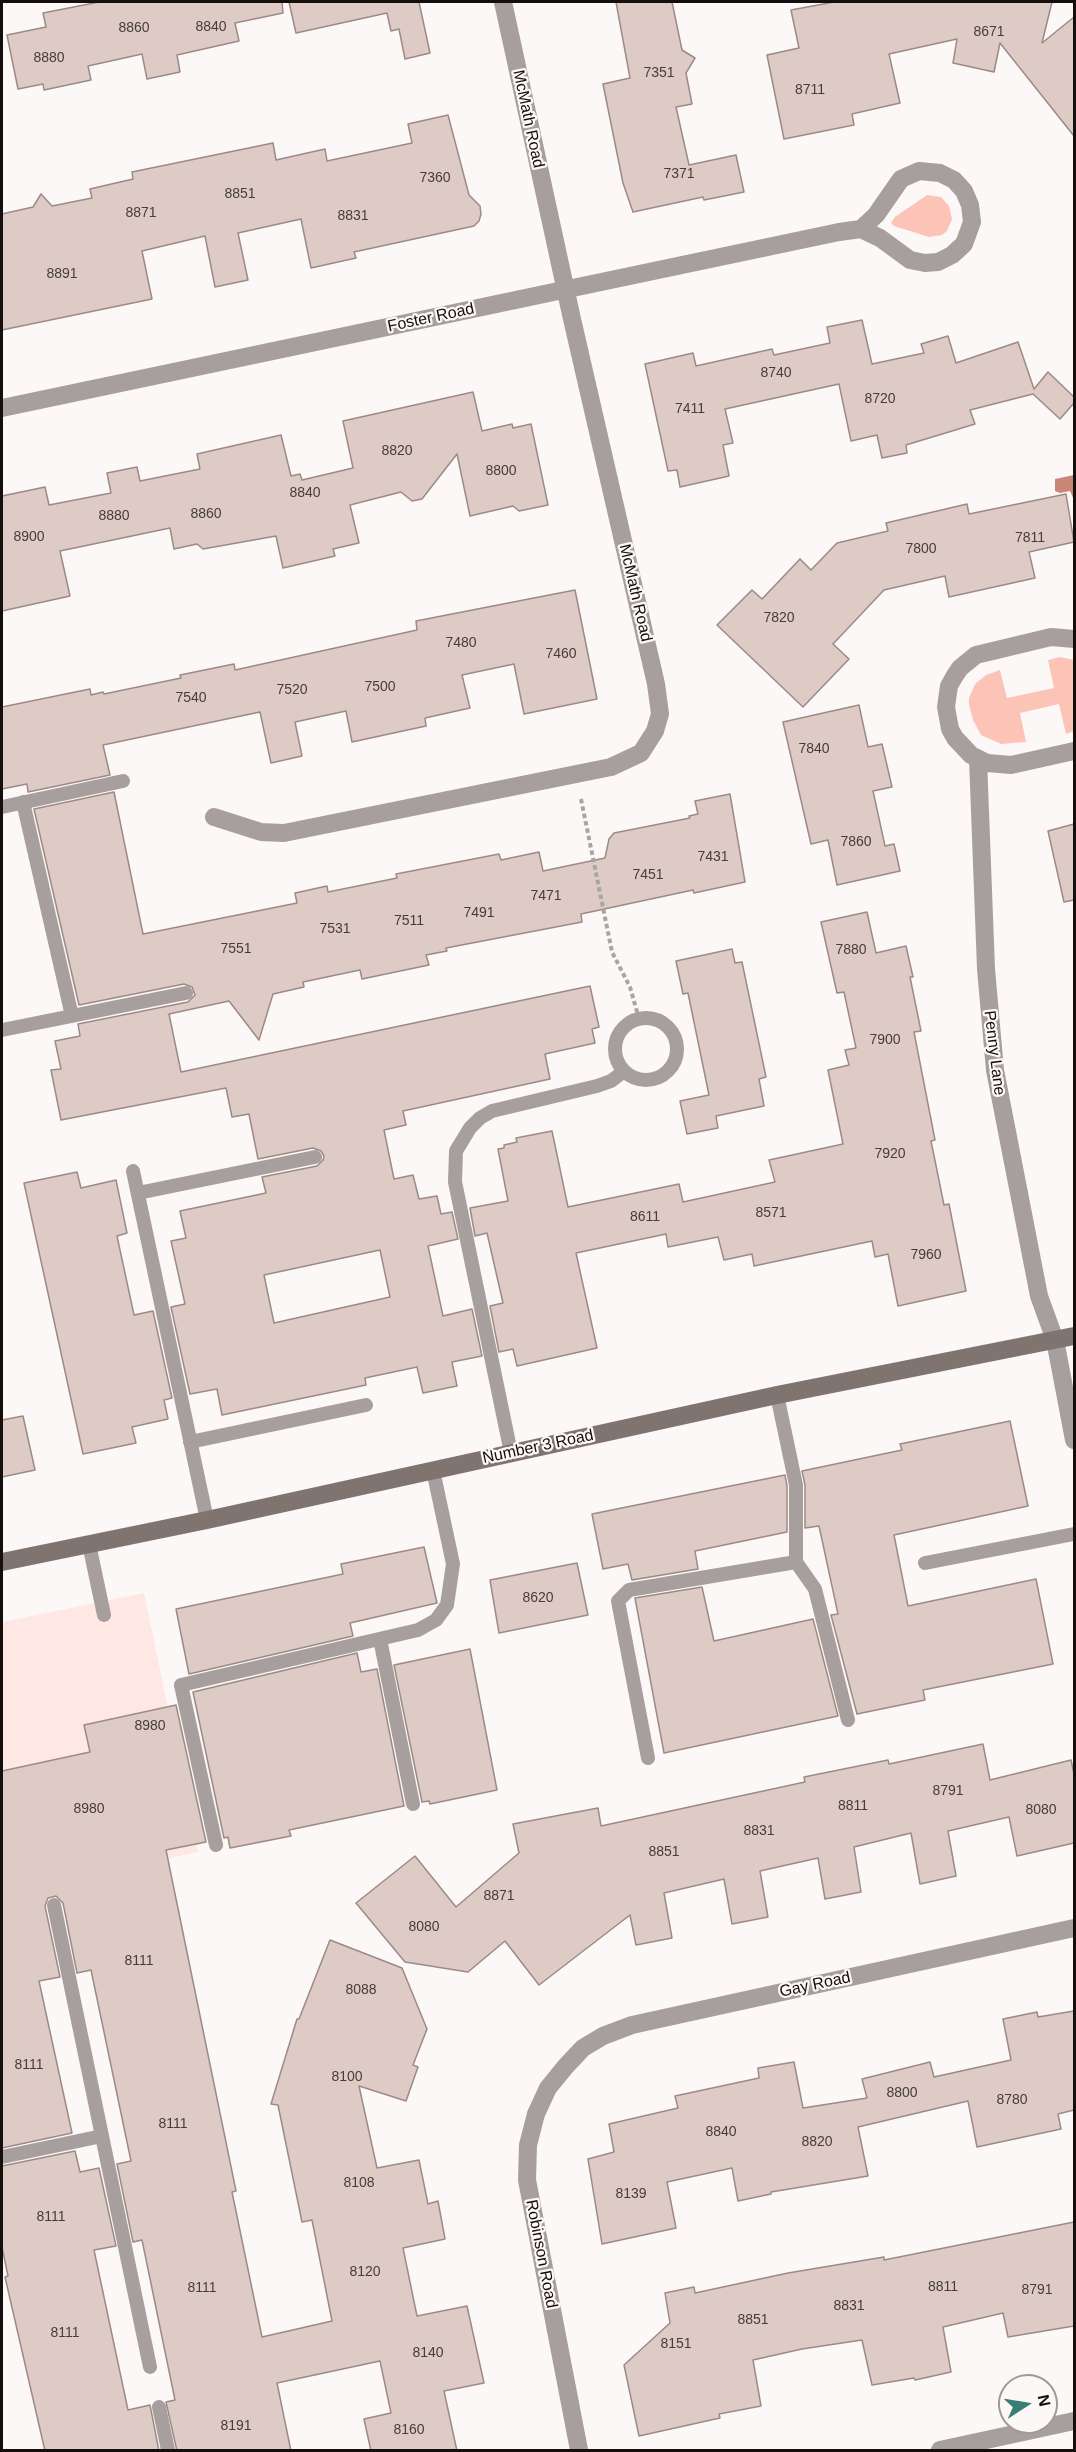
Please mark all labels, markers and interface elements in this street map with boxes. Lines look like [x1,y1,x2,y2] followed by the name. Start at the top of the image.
[195,19,227,35] house number: 8840
[118,20,150,36] house number: 8860
[973,24,1005,40] house number: 8671
[33,50,65,66] house number: 8880
[643,65,675,81] house number: 7351
[508,68,548,170] street label: McMath Road
[795,82,825,98] house number: 8711
[663,166,695,182] house number: 7371
[419,170,451,186] house number: 7360
[224,186,256,202] house number: 8851
[125,205,157,221] house number: 8871
[337,208,369,224] house number: 8831
[46,266,78,282] house number: 8891
[386,299,476,337] street label: Foster Road
[760,365,792,381] house number: 8740
[864,391,896,407] house number: 8720
[675,401,705,417] house number: 7411
[381,443,413,459] house number: 8820
[485,463,517,479] house number: 8800
[289,485,321,501] house number: 8840
[190,506,222,522] house number: 8860
[98,508,130,524] house number: 8880
[13,529,45,545] house number: 8900
[1015,530,1045,546] house number: 7811
[905,541,937,557] house number: 7800
[614,542,656,644] street label: McMath Road
[763,610,795,626] house number: 7820
[445,635,477,651] house number: 7480
[545,646,577,662] house number: 7460
[364,679,396,695] house number: 7500
[276,682,308,698] house number: 7520
[175,690,207,706] house number: 7540
[798,741,830,757] house number: 7840
[840,834,872,850] house number: 7860
[697,849,729,865] house number: 7431
[632,867,664,883] house number: 7451
[530,888,562,904] house number: 7471
[463,905,495,921] house number: 7491
[394,913,424,929] house number: 7511
[319,921,351,937] house number: 7531
[220,941,252,957] house number: 7551
[835,942,867,958] house number: 7880
[979,1009,1009,1097] street label: Penny Lane
[869,1032,901,1048] house number: 7900
[874,1146,906,1162] house number: 7920
[755,1205,787,1221] house number: 8571
[630,1209,660,1225] house number: 8611
[910,1247,942,1263] house number: 7960
[481,1426,595,1468] street label: Number 3 Road
[522,1590,554,1606] house number: 8620
[134,1718,166,1734] house number: 8980
[932,1783,964,1799] house number: 8791
[838,1798,868,1814] house number: 8811
[73,1801,105,1817] house number: 8980
[1025,1802,1057,1818] house number: 8080
[743,1823,775,1839] house number: 8831
[648,1844,680,1860] house number: 8851
[483,1888,515,1904] house number: 8871
[408,1919,440,1935] house number: 8080
[124,1953,154,1969] house number: 8111
[778,1968,852,2002] street label: Gay Road
[345,1982,377,1998] house number: 8088
[14,2057,44,2073] house number: 8111
[331,2069,363,2085] house number: 8100
[886,2085,918,2101] house number: 8800
[996,2092,1028,2108] house number: 8780
[158,2116,188,2132] house number: 8111
[705,2124,737,2140] house number: 8840
[801,2134,833,2150] house number: 8820
[343,2175,375,2191] house number: 8108
[615,2186,647,2202] house number: 8139
[521,2198,561,2310] street label: Robinson Road
[36,2209,66,2225] house number: 8111
[349,2264,381,2280] house number: 8120
[928,2279,958,2295] house number: 8811
[187,2280,217,2296] house number: 8111
[1021,2282,1053,2298] house number: 8791
[833,2298,865,2314] house number: 8831
[737,2312,769,2328] house number: 8851
[50,2325,80,2341] house number: 8111
[660,2336,692,2352] house number: 8151
[412,2345,444,2361] house number: 8140
[998,2374,1058,2434] north arrow
[1035,2393,1054,2408] text: N
[220,2418,252,2434] house number: 8191
[393,2422,425,2438] house number: 8160

